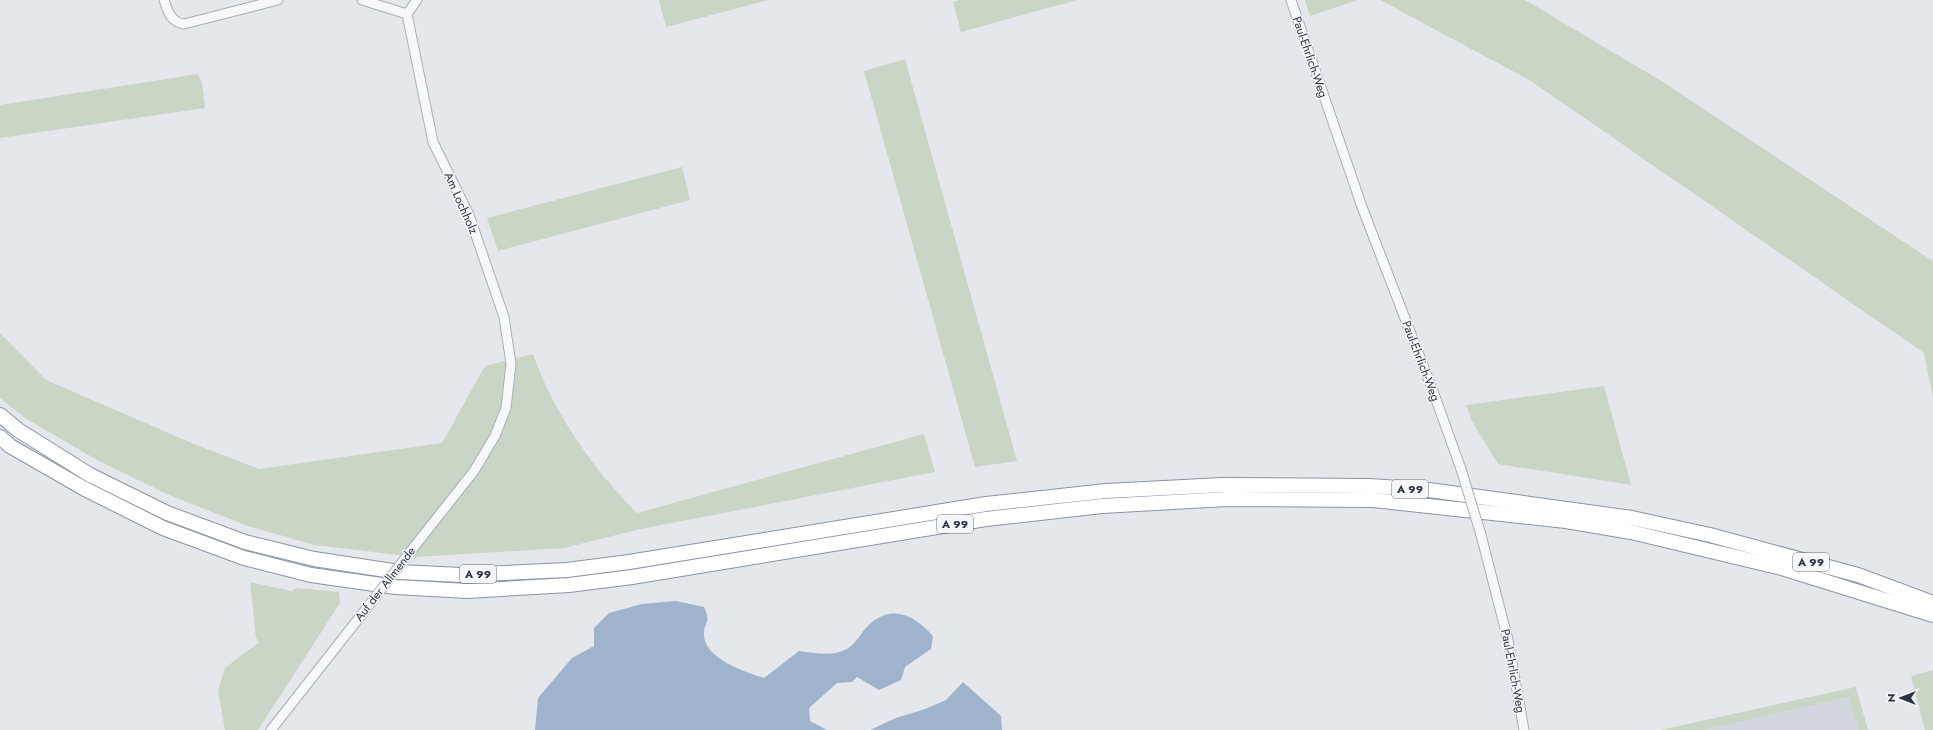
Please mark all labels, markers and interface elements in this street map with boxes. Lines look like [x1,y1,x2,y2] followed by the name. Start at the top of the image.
[1288,14,1332,100] street label: Paul-Ehrlich-Weg
[439,169,483,237] street label: Am Lochholz
[1397,318,1445,404] street label: Paul-Ehrlich-Weg
[1392,480,1428,498] road number: A 99
[937,515,973,533] road number: A 99
[350,543,420,625] street label: Auf der Allmende
[1793,553,1829,571] road number: A 99
[460,565,496,583] road number: A 99
[1496,628,1530,714] street label: Paul-Ehrlich-Weg
[1881,678,1921,718] north arrow
[1883,694,1899,702] text: N

